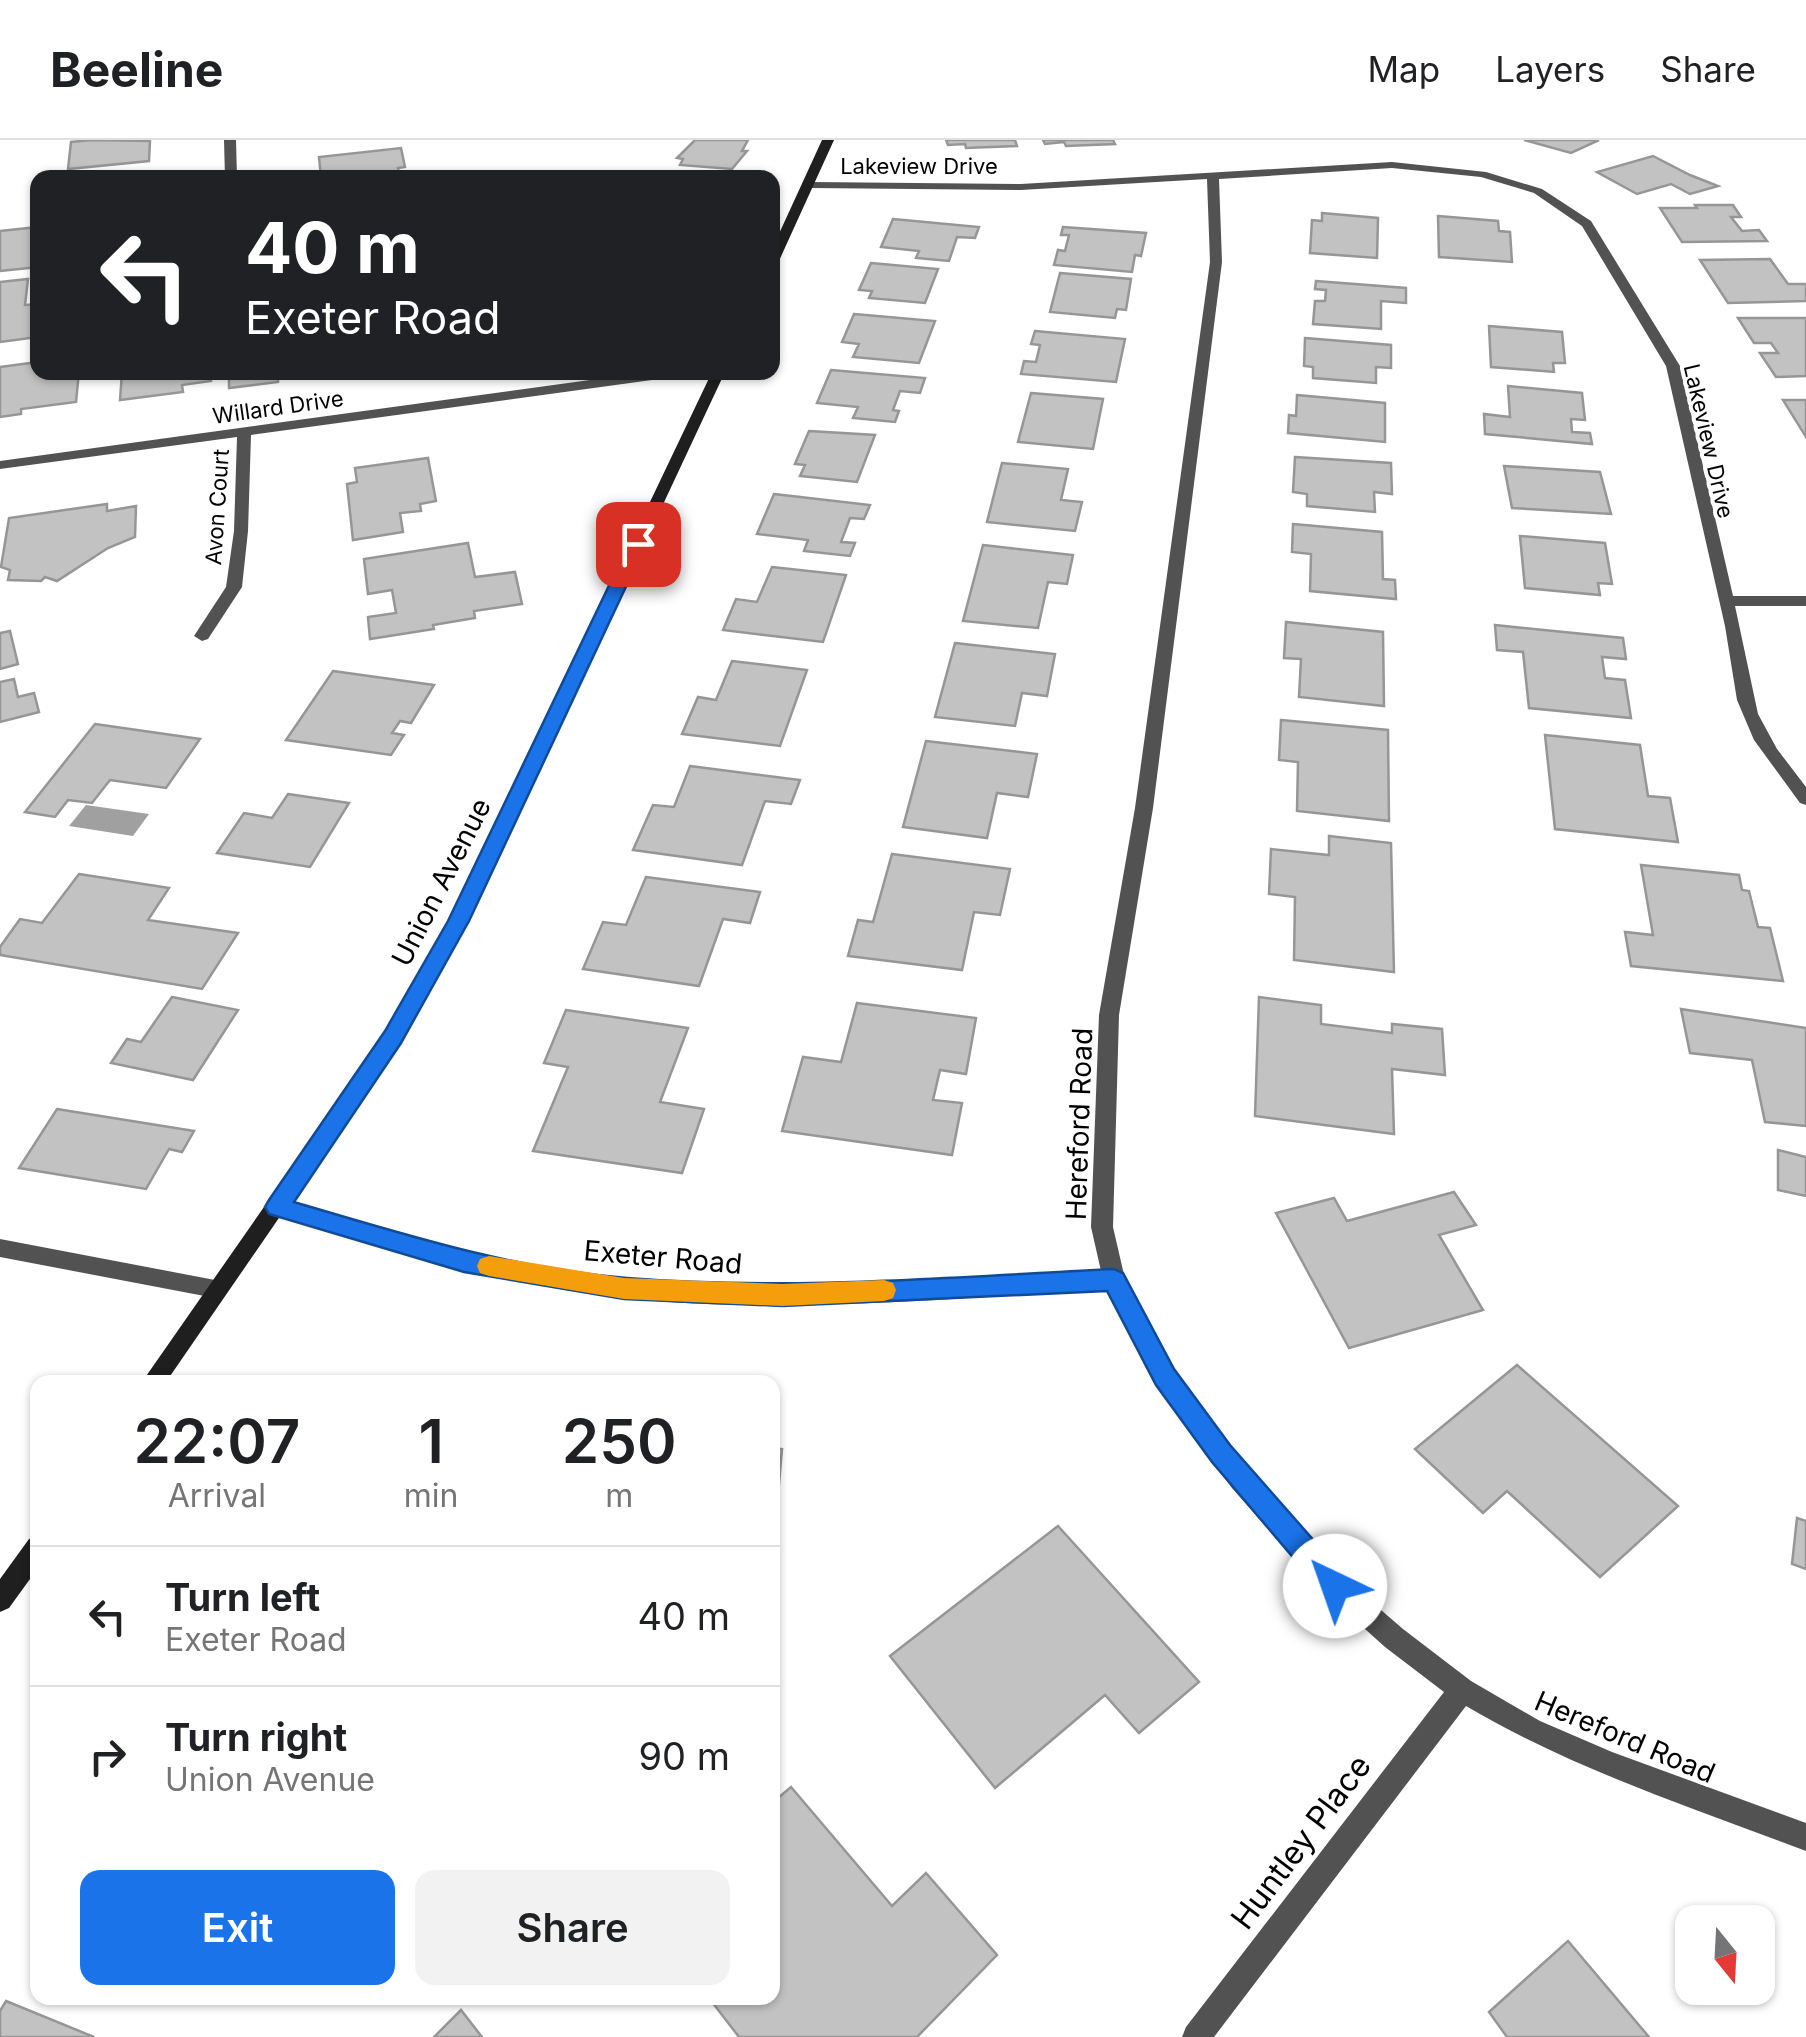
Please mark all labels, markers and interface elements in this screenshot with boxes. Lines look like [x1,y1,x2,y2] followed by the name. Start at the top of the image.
[50,40,223,99] text: Beeline
[1368,48,1440,90] text: Map
[1495,48,1605,90] text: Layers
[1660,48,1756,90] text: Share
[840,153,998,179] street label: Lakeview Drive
[245,205,420,290] text: 40 m
[80,210,210,340] icon: left
[245,290,501,345] text: Exeter Road
[1679,361,1739,521] street label: Lakeview Drive
[211,385,345,429] street label: Willard Drive
[200,448,234,566] street label: Avon Court
[596,502,681,587] pin
[611,517,666,572] icon: arrive
[384,792,498,972] street label: Union Avenue
[1059,1027,1099,1221] street label: Hereford Road
[582,1233,744,1281] street label: Exeter Road
[133,1405,300,1477] text: 22:07
[418,1405,444,1477] text: 1
[562,1405,677,1477] text: 250
[168,1476,266,1515] text: Arrival
[404,1476,458,1515] text: min
[605,1476,633,1515] text: m
[1283,1534,1387,1638] position arrow
[165,1574,320,1620] text: Turn left
[80,1589,135,1644] icon: left
[638,1593,730,1639] text: 40 m
[165,1620,347,1659] text: Exeter Road
[1530,1684,1720,1790] street label: Hereford Road
[165,1714,347,1760] text: Turn right
[80,1729,135,1784] icon: right
[638,1733,730,1779] text: 90 m
[1222,1747,1379,1936] street label: Huntley Place
[165,1760,375,1799] text: Union Avenue
[80,1870,395,1985] button: Exit
[415,1870,730,1985] button: Share
[1675,1905,1775,2005] north arrow
[1675,1905,1775,2005] map controls

